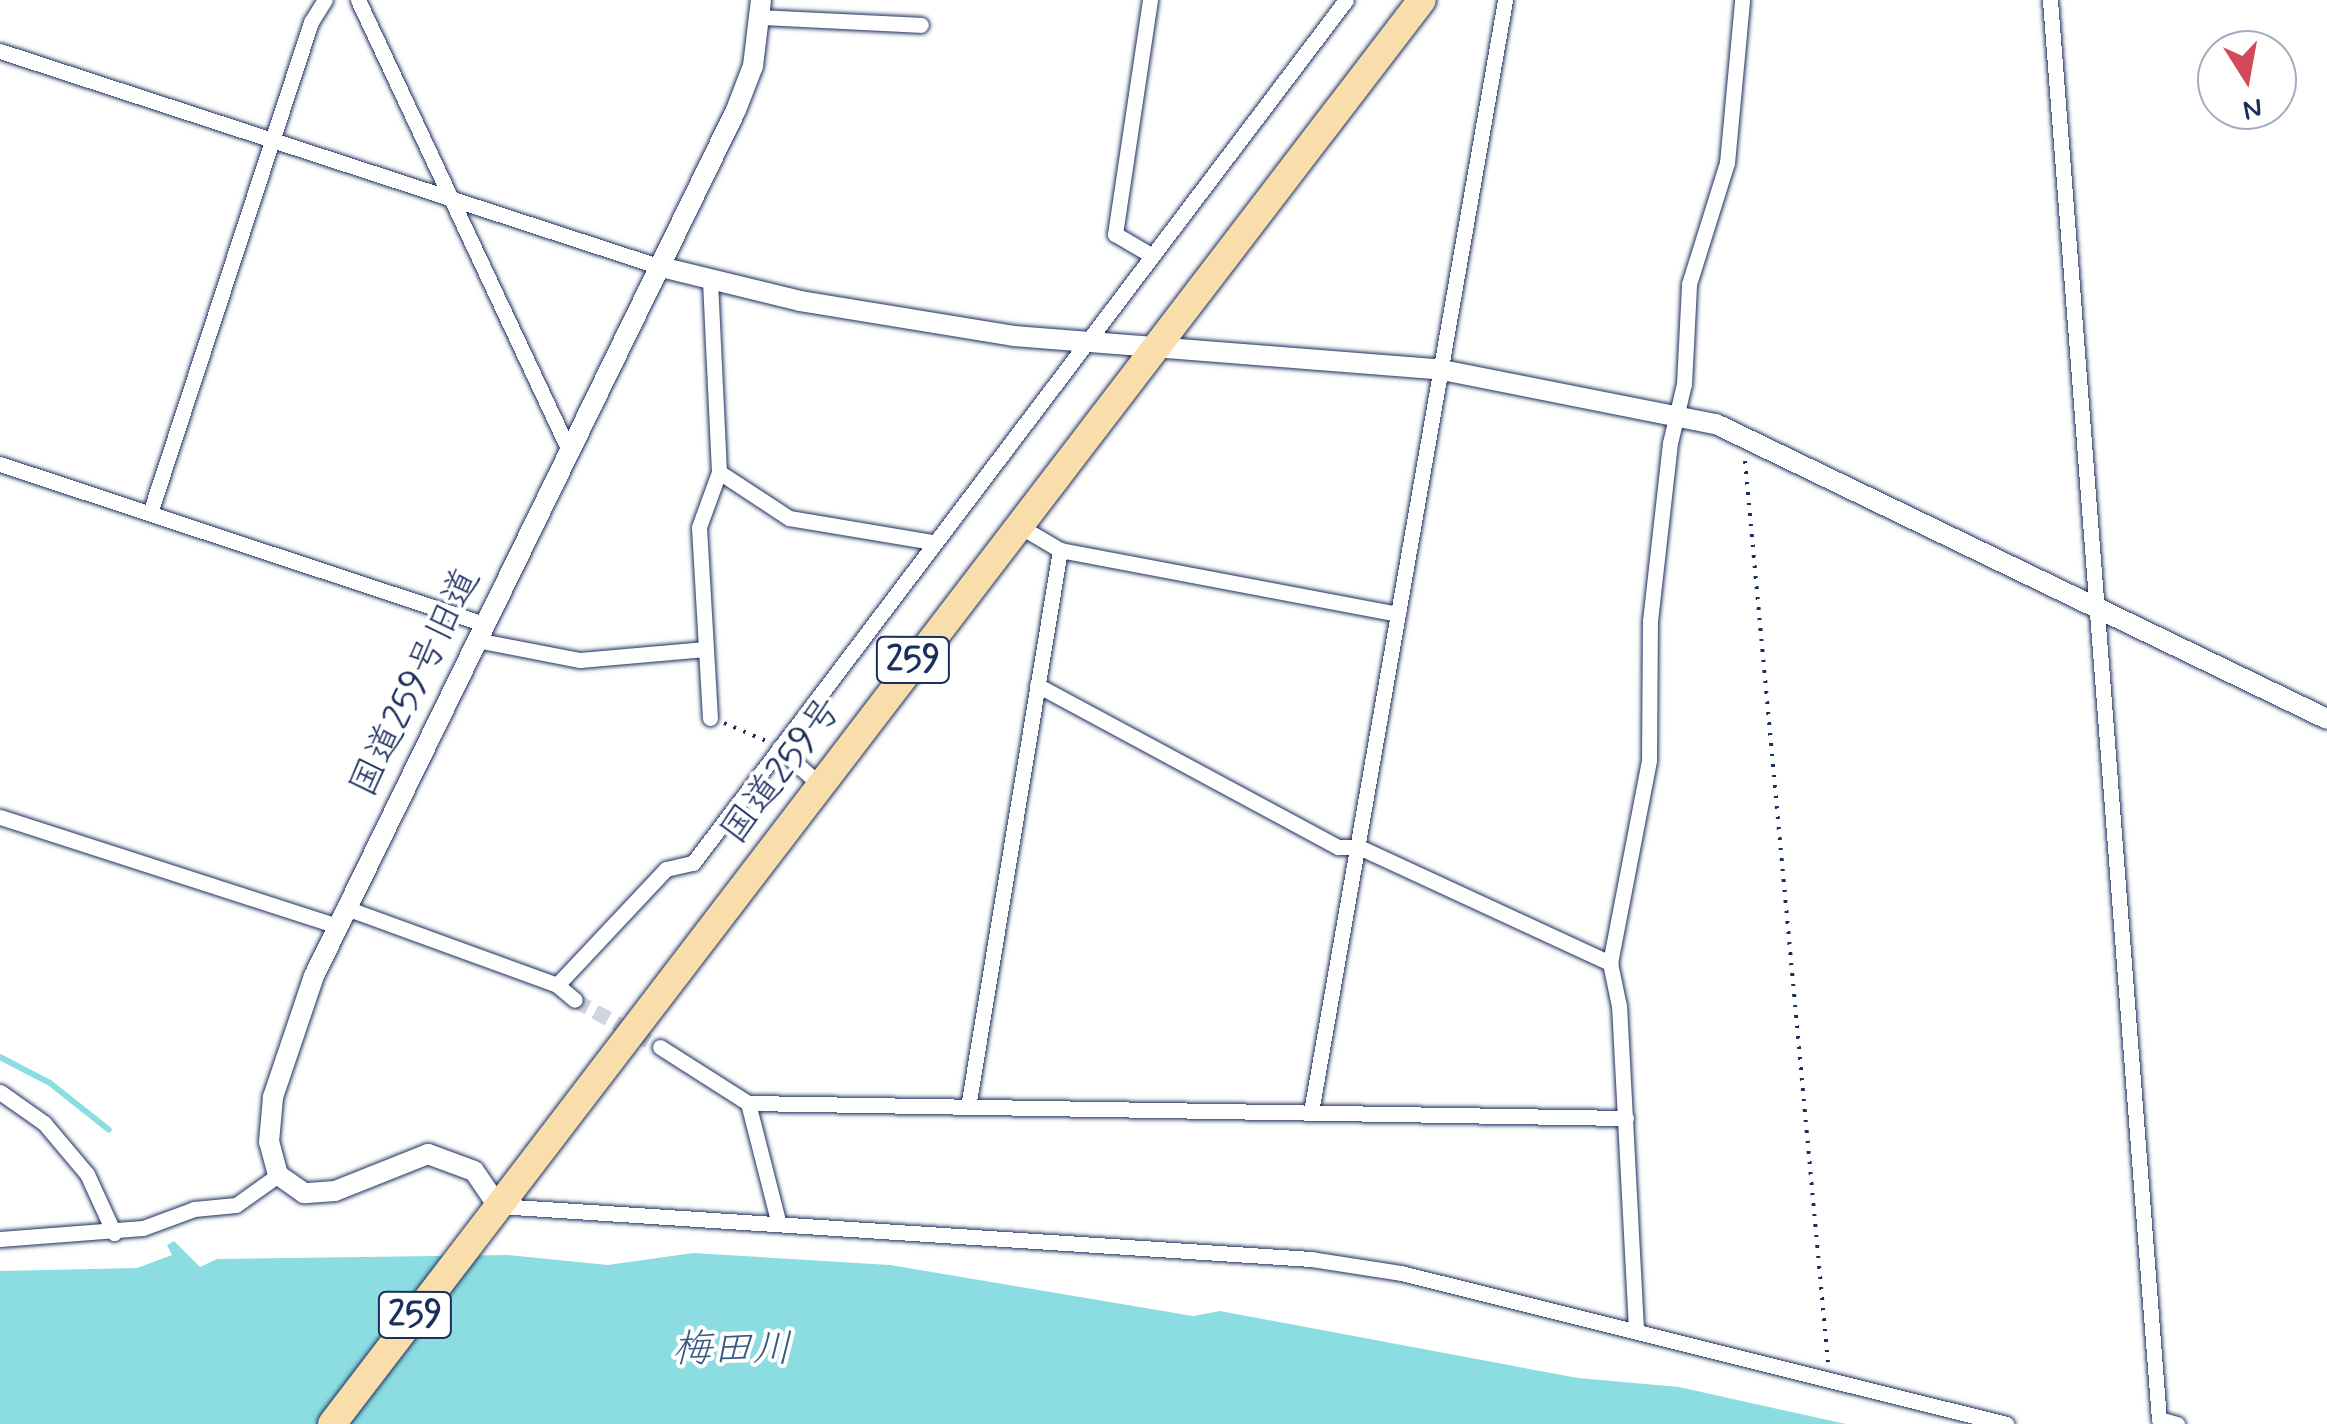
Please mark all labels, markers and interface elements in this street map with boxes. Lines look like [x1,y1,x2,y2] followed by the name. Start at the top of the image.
[2197,30,2297,130] north arrow
[2240,88,2265,128] text: N
[341,561,491,805] street label: 国道259号旧道
[876,630,950,690] road number: 259
[712,688,852,854] street label: 国道259号
[378,1285,452,1345] road number: 259
[672,1326,792,1374] water label: 梅田川

